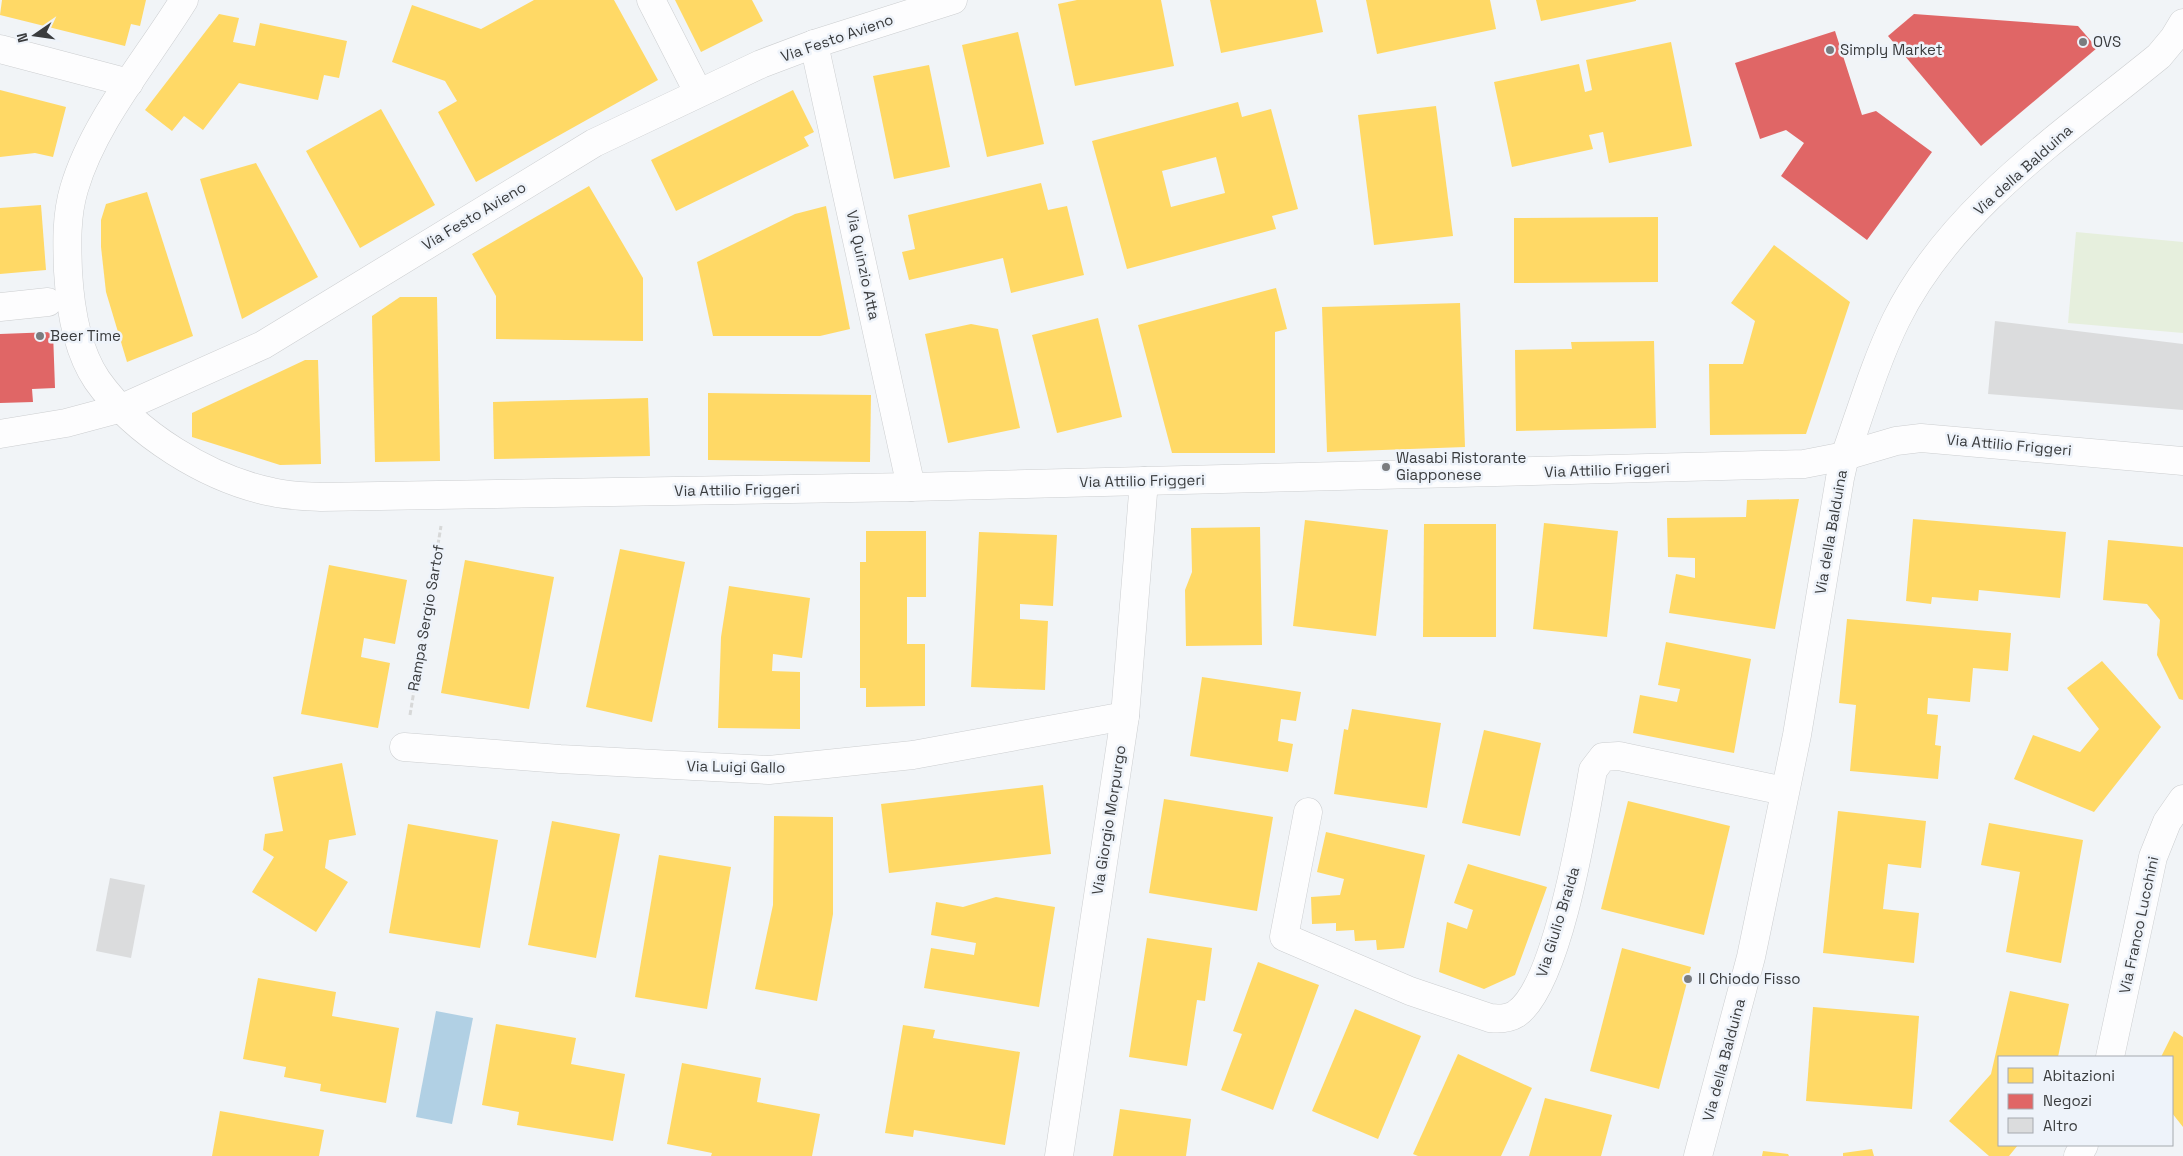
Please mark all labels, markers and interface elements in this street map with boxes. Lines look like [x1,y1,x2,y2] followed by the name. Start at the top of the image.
[778,9,896,66] street label: Via Festo Avieno
[10,10,60,60] north arrow
[13,31,32,45] text: N
[2093,32,2121,51] place label: OVS
[2077,36,2089,48] marker: OVS
[1840,40,1943,59] place label: Simply Market
[1824,44,1836,56] marker: Simply Market
[1969,120,2076,219] street label: Via della Balduina
[418,177,529,254] street label: Via Festo Avieno
[843,208,884,322] street label: Via Quinzio Atta
[50,326,121,345] place label: Beer Time
[34,330,46,342] marker: Beer Time
[1946,430,2072,459] street label: Via Attilio Friggeri
[1396,448,1527,484] place label: Wasabi Ristorante Giapponese
[1544,458,1670,481] street label: Via Attilio Friggeri
[1380,461,1392,473] marker: Wasabi Ristorante Giapponese
[1810,468,1851,596] street label: Via della Balduina
[1079,470,1205,491] street label: Via Attilio Friggeri
[674,479,800,500] street label: Via Attilio Friggeri
[403,543,448,693] street label: Rampa Sergio Sartof
[1087,744,1130,896] street label: Via Giorgio Morpurgo
[686,756,786,777] street label: Via Luigi Gallo
[2115,855,2162,995] street label: Via Franco Lucchini
[1532,864,1583,979] street label: Via Giulio Braida
[1698,969,1801,988] place label: Il Chiodo Fisso
[1682,973,1694,985] marker: Il Chiodo Fisso
[1698,996,1749,1123] street label: Via della Balduina
[1998,1056,2173,1146] legend
[2043,1066,2115,1085] text: Abitazioni
[2043,1091,2092,1110] text: Negozi
[2043,1116,2078,1135] text: Altro

